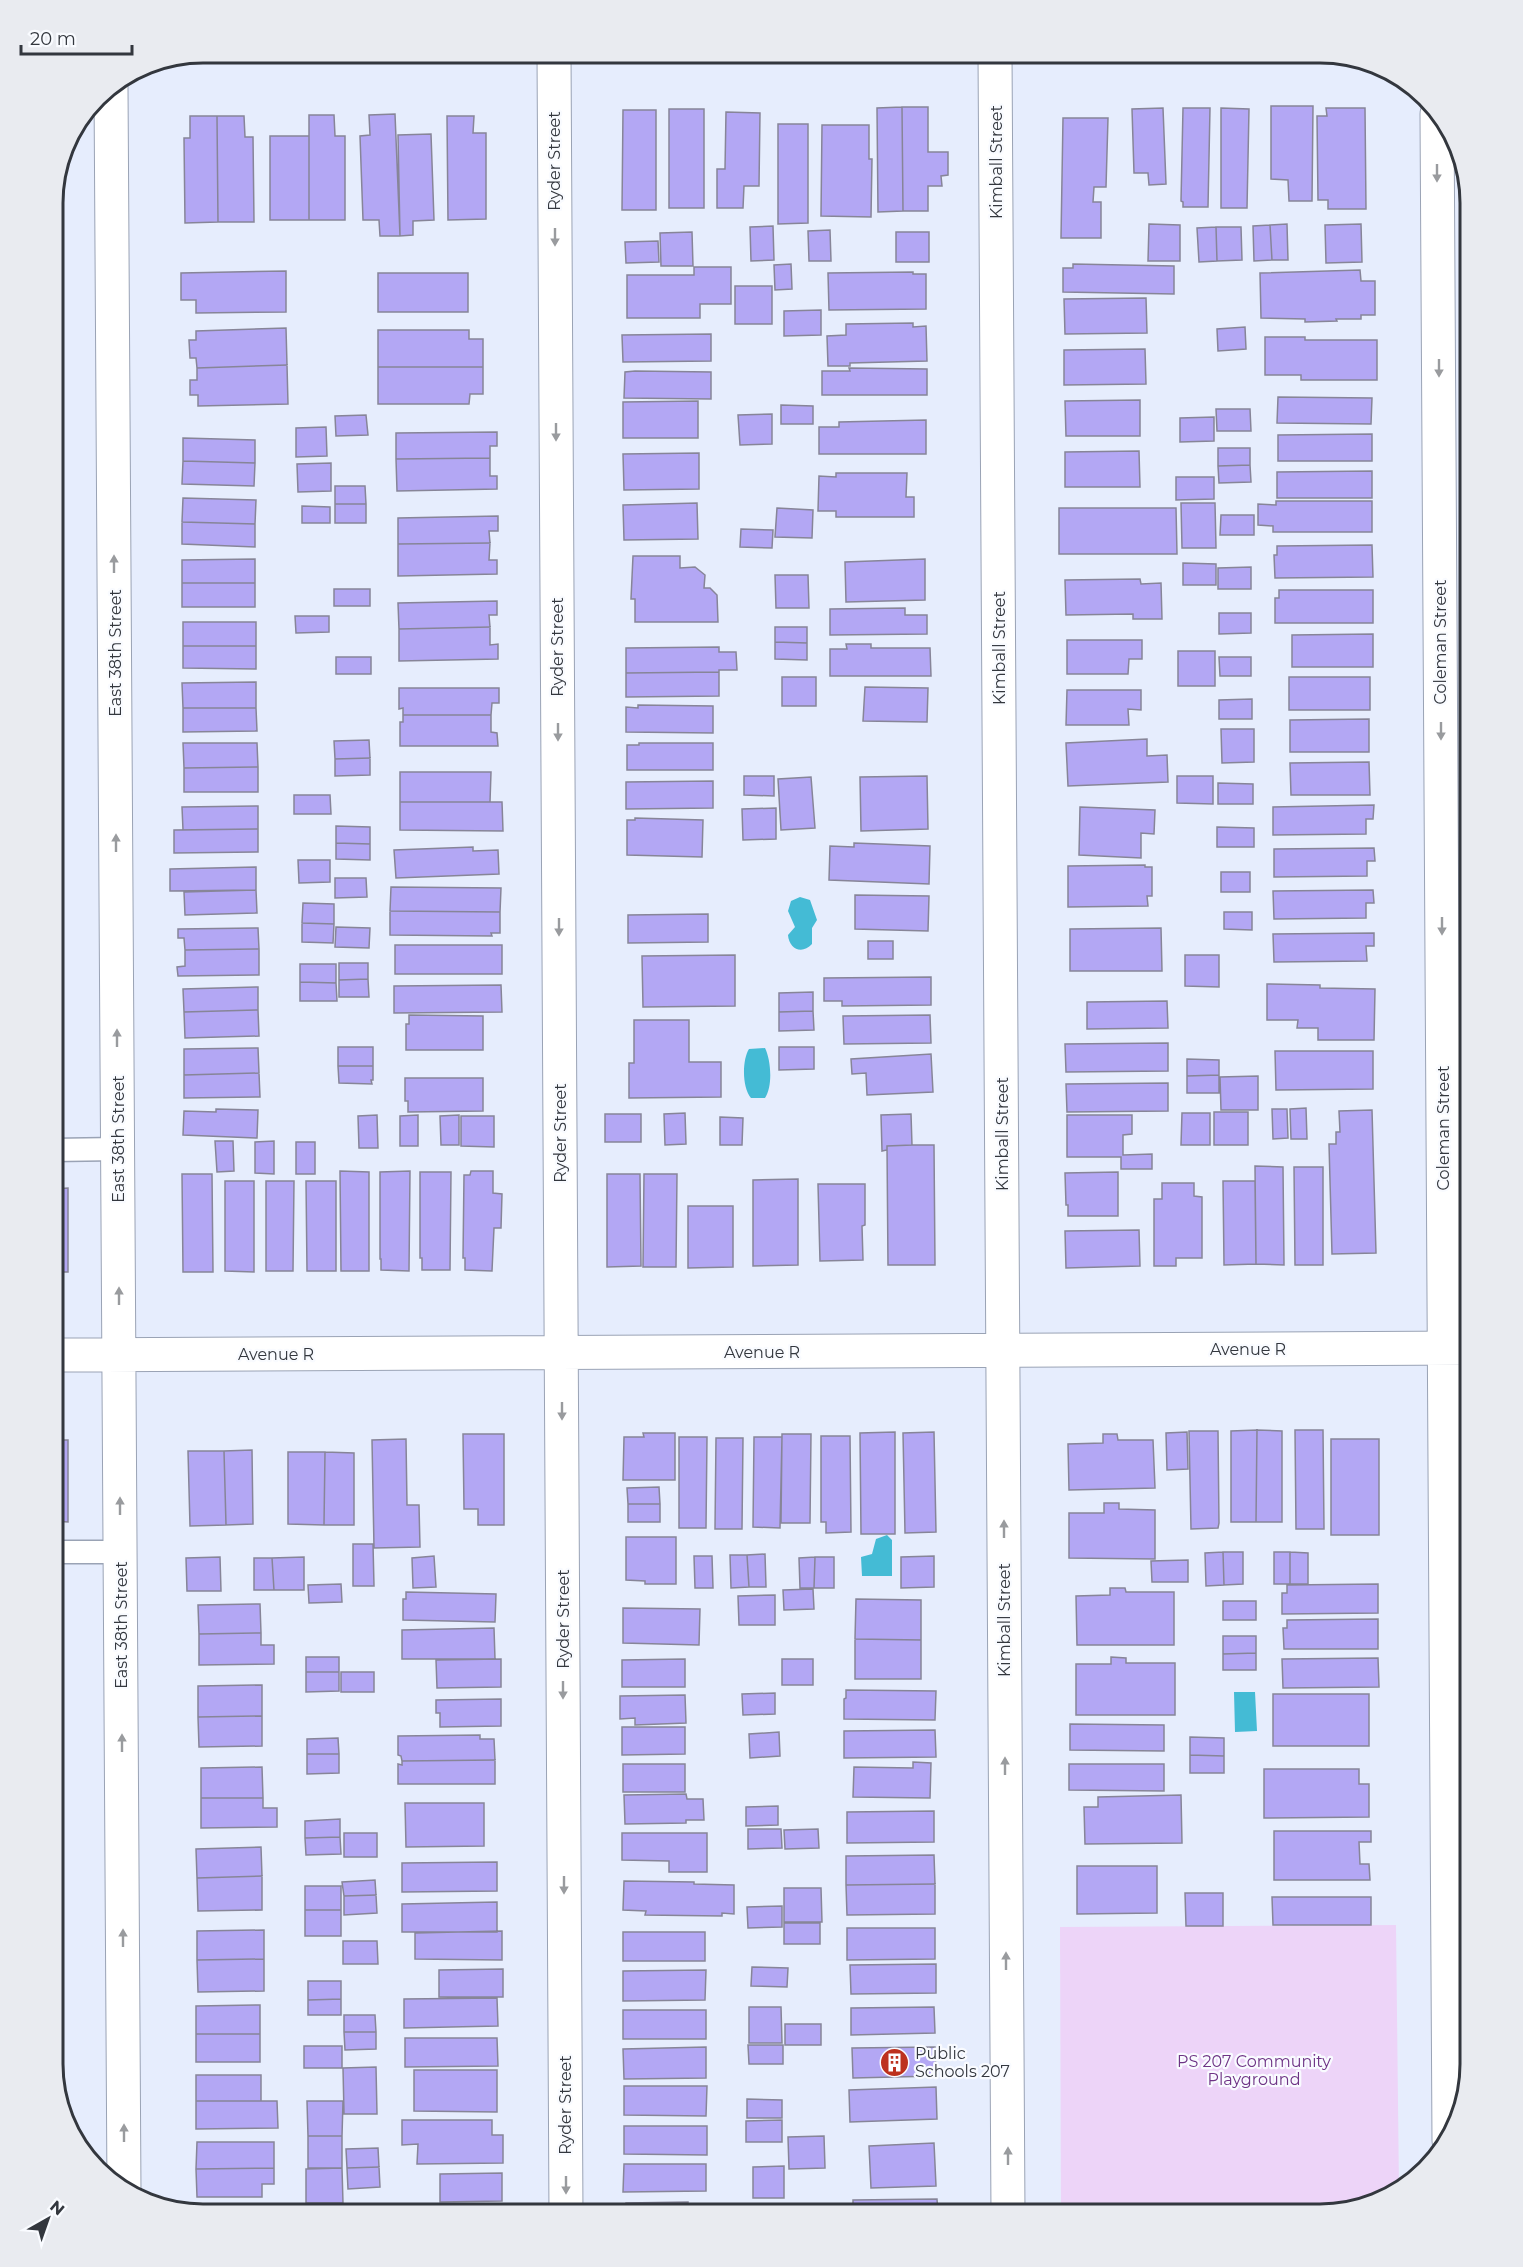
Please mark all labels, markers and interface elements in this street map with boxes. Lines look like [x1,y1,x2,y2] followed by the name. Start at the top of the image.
[21,18,132,56] scale bar
[30,28,76,50] text: 20 m
[987,104,1006,219] street label: Kimball Street
[545,111,564,211] street label: Ryder Street
[1433,163,1442,182] one-way arrow
[550,228,559,247] one-way arrow
[1434,358,1444,377] one-way arrow
[551,423,561,442] one-way arrow
[109,555,119,574] one-way arrow
[1431,579,1450,704] street label: Coleman Street
[106,589,125,717] street label: East 38th Street
[990,590,1009,705] street label: Kimball Street
[548,597,567,697] street label: Ryder Street
[1436,721,1446,740] one-way arrow
[553,723,563,742] one-way arrow
[111,834,121,853] one-way arrow
[1437,916,1447,935] one-way arrow
[554,918,564,937] one-way arrow
[112,1029,122,1048] one-way arrow
[1434,1065,1453,1190] street label: Coleman Street
[109,1075,128,1203] street label: East 38th Street
[993,1076,1012,1191] street label: Kimball Street
[551,1083,570,1183] street label: Ryder Street
[114,1287,124,1306] one-way arrow
[1210,1340,1286,1359] street label: Avenue R
[724,1343,800,1362] street label: Avenue R
[238,1345,314,1364] street label: Avenue R
[557,1402,567,1421] one-way arrow
[115,1496,125,1515] one-way arrow
[999,1519,1009,1538] one-way arrow
[112,1561,131,1689] street label: East 38th Street
[995,1562,1014,1677] street label: Kimball Street
[554,1569,573,1669] street label: Ryder Street
[558,1681,568,1700] one-way arrow
[117,1733,127,1752] one-way arrow
[1000,1756,1010,1775] one-way arrow
[559,1876,569,1895] one-way arrow
[118,1928,128,1947] one-way arrow
[1002,1951,1011,1970] one-way arrow
[915,2044,1010,2081] place label: Public Schools 207
[878,2046,910,2078] building icon: Public Schools 207
[1177,2052,1331,2089] park label: PS 207 Community Playground
[556,2055,575,2155] street label: Ryder Street
[119,2123,129,2142] one-way arrow
[1003,2146,1013,2165] one-way arrow
[561,2176,571,2195] one-way arrow
[18,2189,78,2249] north arrow
[46,2196,68,2219] text: N

